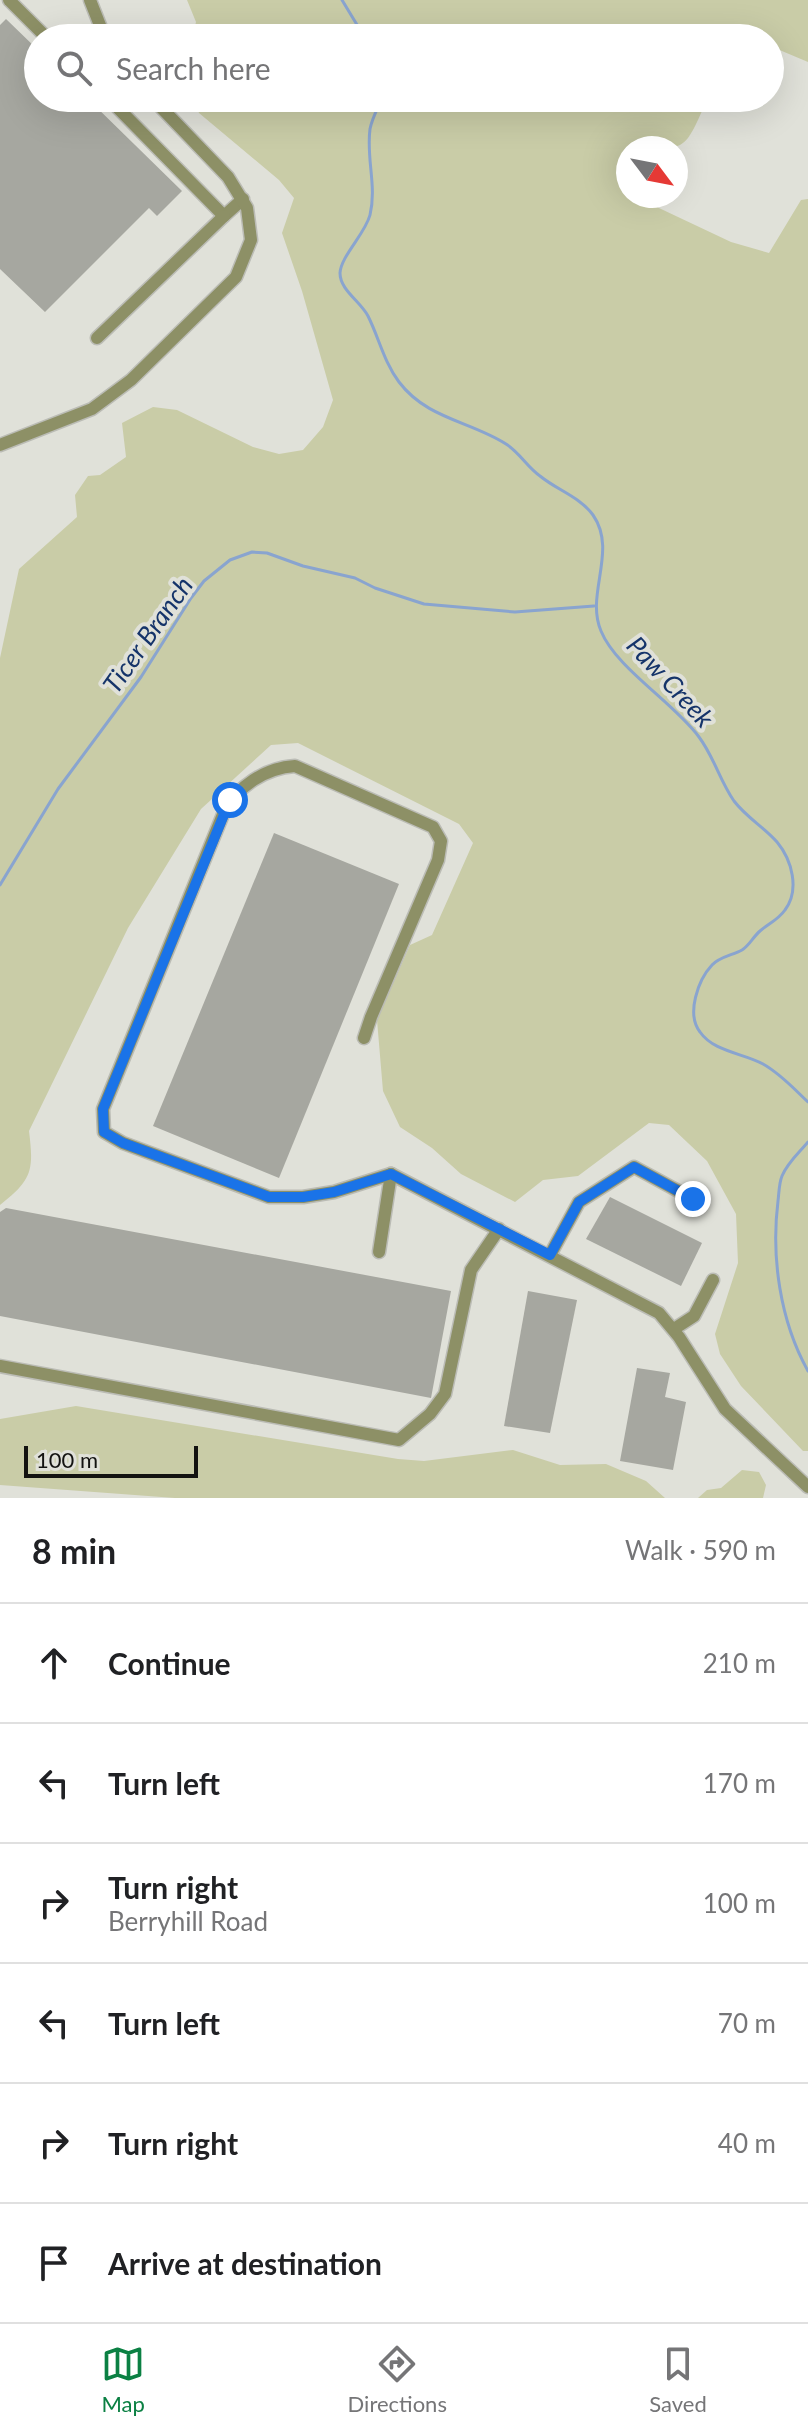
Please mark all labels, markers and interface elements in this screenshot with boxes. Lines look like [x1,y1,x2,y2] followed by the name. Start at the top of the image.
[24,24,784,112] search box
[52,46,96,90] icon: search
[116,50,271,86] text: Search here
[616,136,688,208] north arrow
[95,570,199,699] water label: Ticer Branch
[621,629,721,734] water label: Paw Creek
[212,782,248,818] route start
[675,1181,711,1217] route end
[24,1442,198,1478] scale bar
[36,1446,98,1473] text: 100 m
[32,1530,116,1571] text: 8 min
[625,1534,776,1566] text: Walk · 590 m
[32,1641,76,1685] icon: ahead
[108,1645,231,1681] text: Continue
[703,1647,776,1679] text: 210 m
[32,1761,76,1805] icon: left
[108,1765,220,1801] text: Turn left
[703,1767,776,1799] text: 170 m
[108,1869,238,1905] text: Turn right
[32,1881,76,1925] icon: right
[703,1887,776,1919] text: 100 m
[108,1905,268,1937] text: Berryhill Road
[32,2001,76,2045] icon: left
[108,2005,220,2041] text: Turn left
[718,2007,776,2039] text: 70 m
[32,2121,76,2165] icon: right
[108,2125,238,2161] text: Turn right
[718,2127,776,2159] text: 40 m
[32,2241,76,2285] icon: arrive
[108,2245,382,2281] text: Arrive at destination
[101,2342,145,2417] tab: Map
[348,2342,447,2417] tab: Directions
[649,2342,707,2417] tab: Saved

